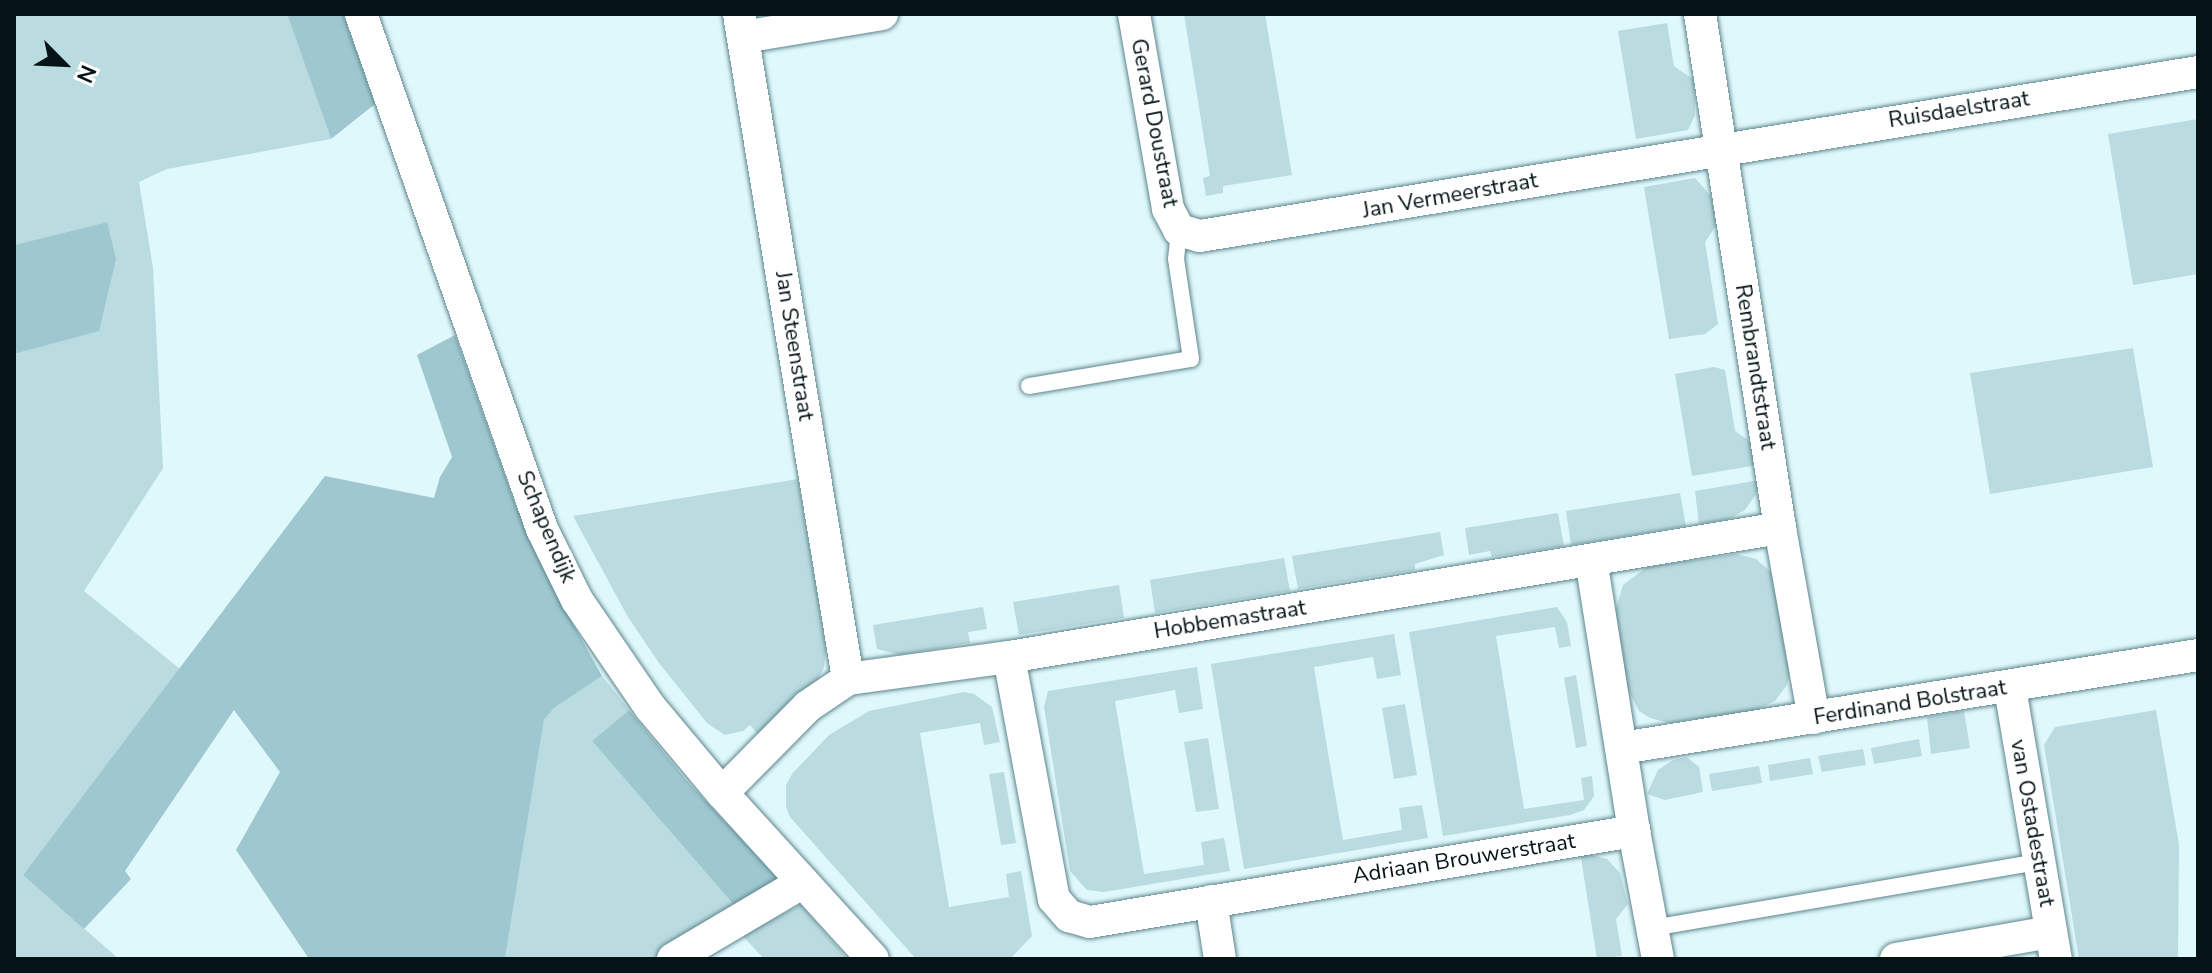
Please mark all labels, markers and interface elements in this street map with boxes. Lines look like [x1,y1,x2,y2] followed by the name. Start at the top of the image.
[24,24,104,104] north arrow
[1125,36,1183,210] street label: Gerard Doustraat
[69,60,103,87] text: N
[1887,86,2031,134] street label: Ruisdaelstraat
[1360,168,1540,224] street label: Jan Vermeerstraat
[769,269,819,423] street label: Jan Steenstraat
[1729,282,1781,452] street label: Rembrandtstraat
[511,467,581,587] street label: Schapendijk
[1152,595,1308,645] street label: Hobbemastraat
[1812,675,2008,731] street label: Ferdinand Bolstraat
[2004,737,2060,909] street label: van Ostadestraat
[1351,828,1577,890] street label: Adriaan Brouwerstraat

